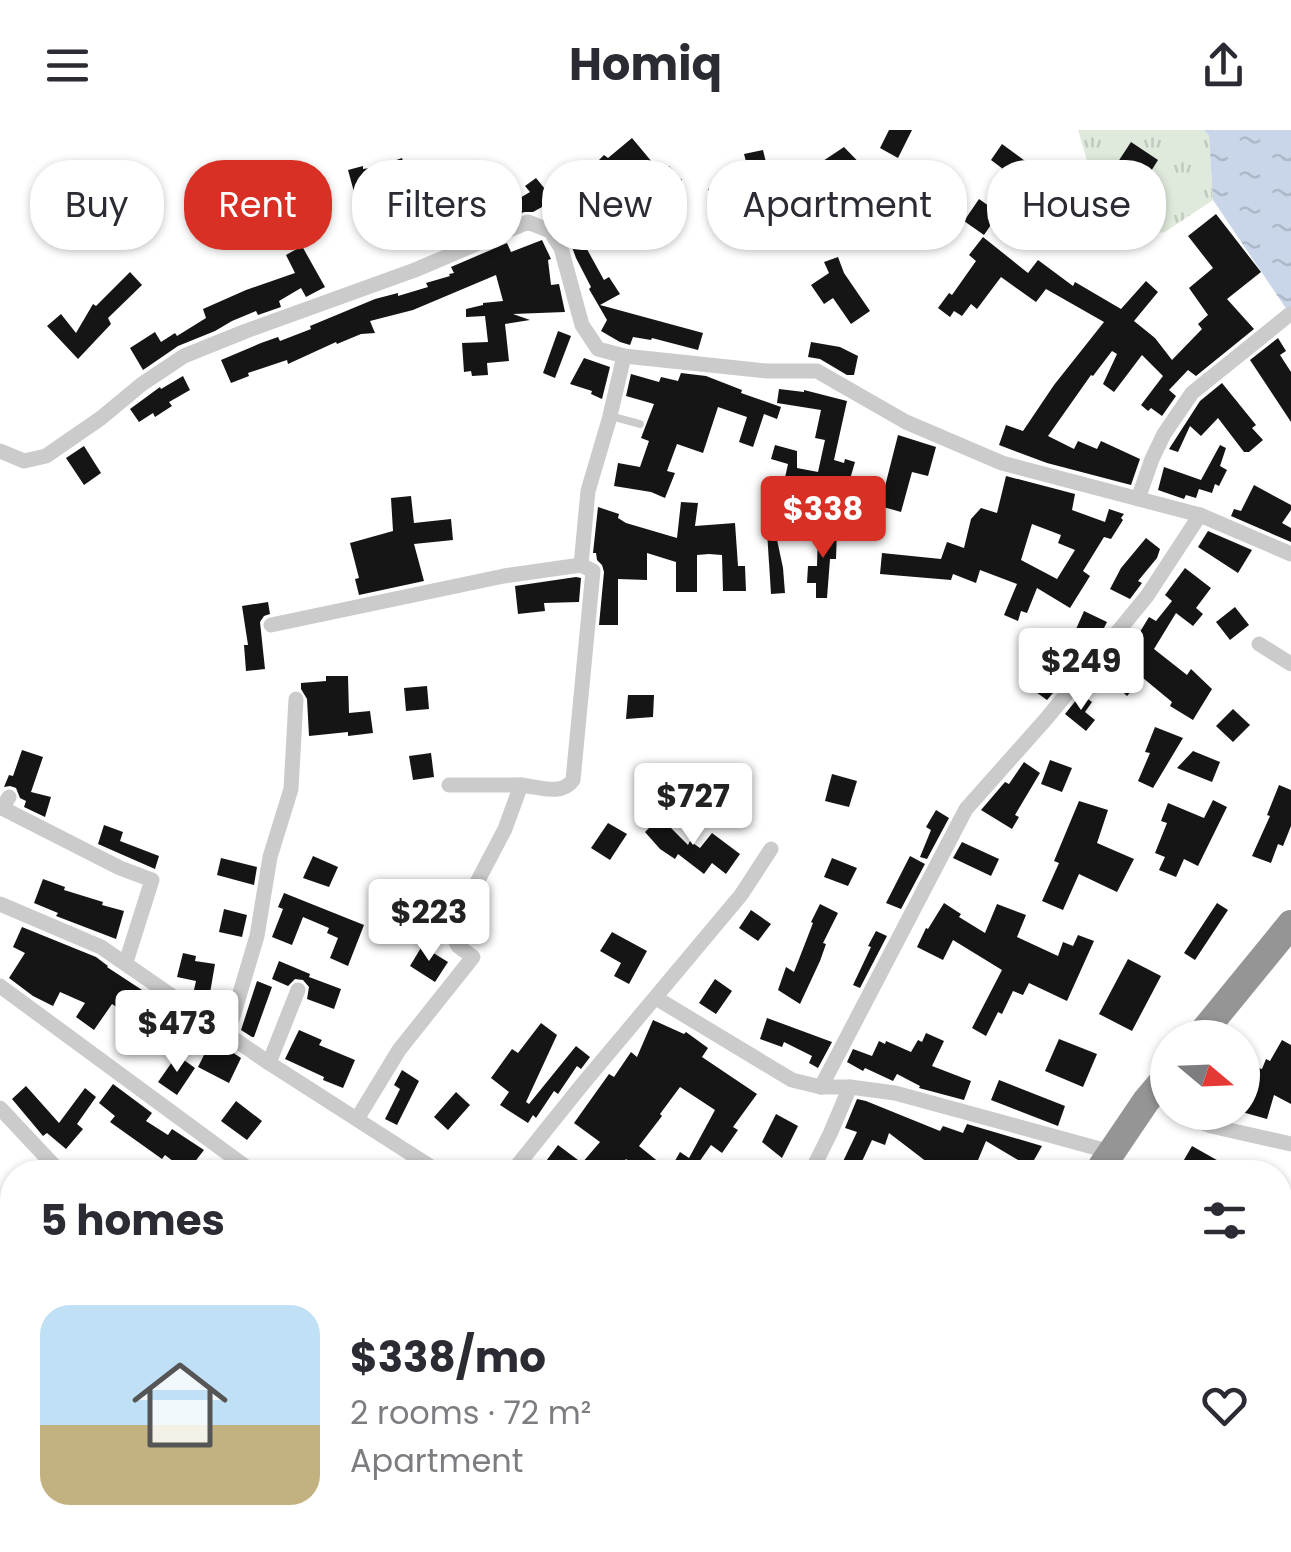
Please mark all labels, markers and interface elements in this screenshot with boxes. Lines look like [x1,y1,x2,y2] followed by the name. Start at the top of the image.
[569,33,722,96] text: Homiq
[40,38,95,93] icon: menu
[1196,38,1251,93] icon: share
[30,160,164,250] chip: Buy
[184,160,332,250] chip: Rent
[352,160,522,250] chip: Filters
[542,160,687,250] chip: New
[707,160,967,250] chip: Apartment
[987,160,1166,250] chip: House
[764,476,882,561] pin: $338
[783,486,863,531] text: $338
[1022,628,1140,713] pin: $249
[1041,638,1121,683] text: $249
[634,763,752,848] pin: $727
[656,773,730,818] text: $727
[370,879,488,964] pin: $223
[391,889,467,934] text: $223
[118,990,236,1075] pin: $473
[137,1000,217,1045] text: $473
[1150,1020,1260,1130] north arrow
[1150,1020,1260,1130] map controls
[40,1191,225,1250] text: 5 homes
[1197,1193,1252,1248] icon: filters
[350,1328,546,1387] text: $338/mo
[120,1345,240,1465] icon: home
[1197,1378,1252,1433] icon: heart
[350,1390,591,1435] text: 2 rooms · 72 m²
[350,1438,523,1483] text: Apartment

